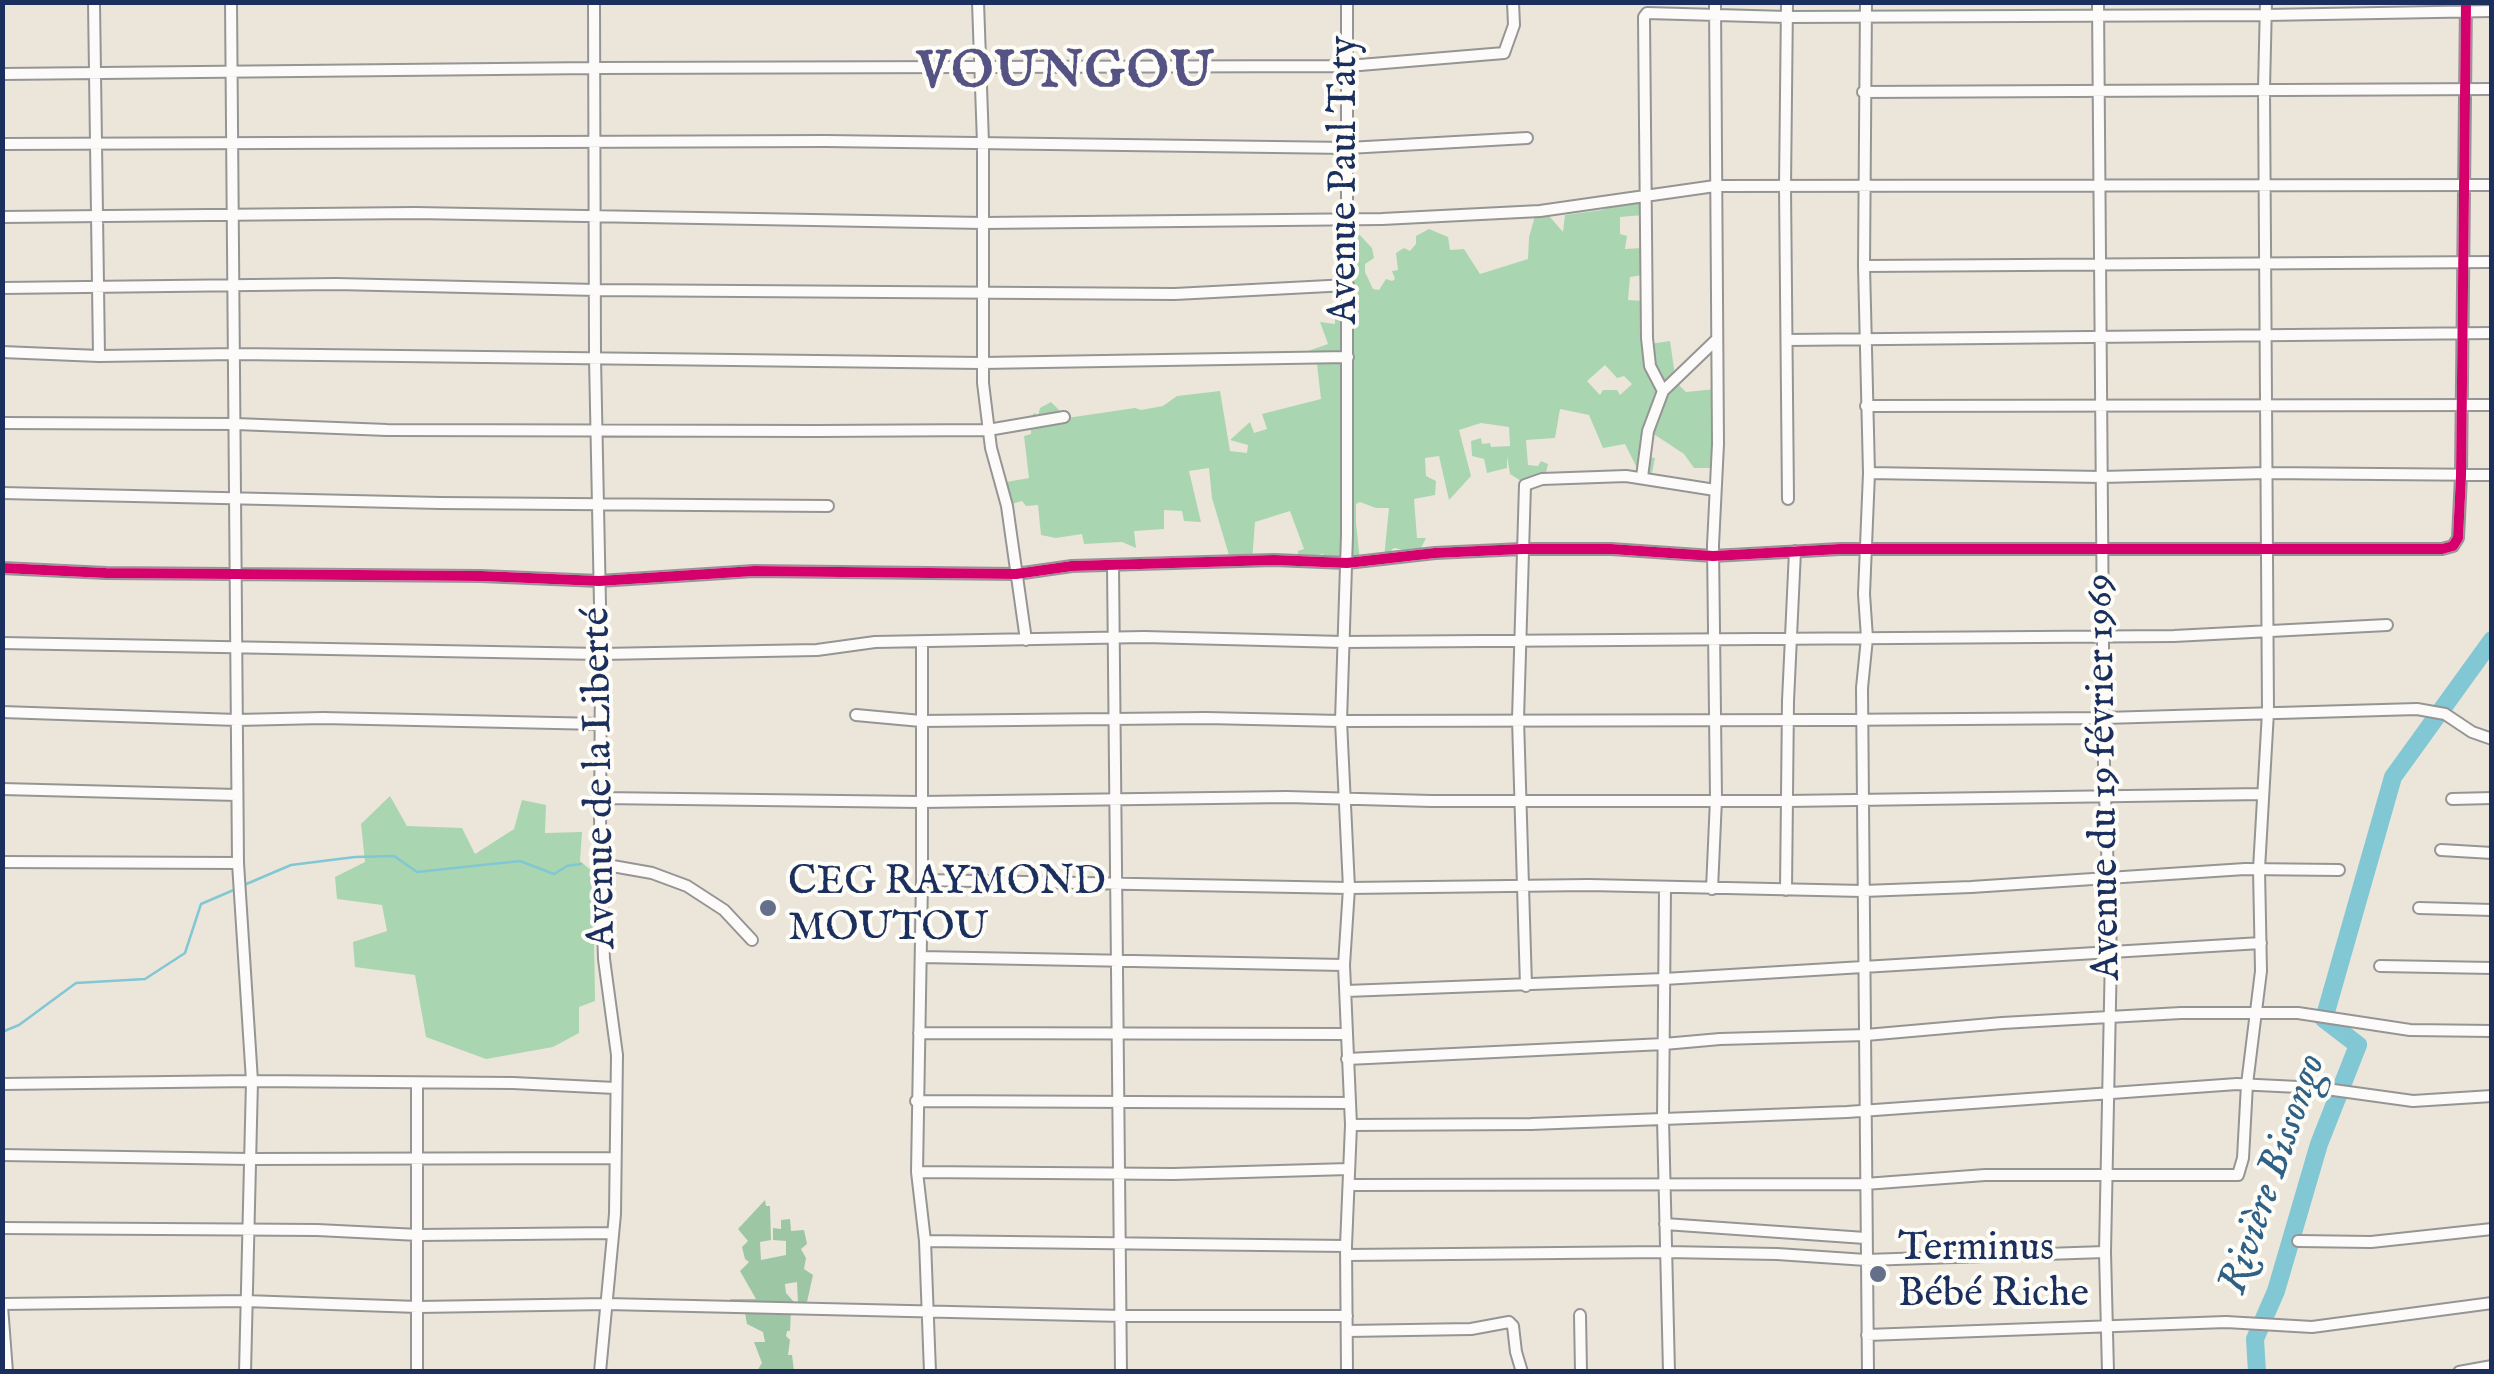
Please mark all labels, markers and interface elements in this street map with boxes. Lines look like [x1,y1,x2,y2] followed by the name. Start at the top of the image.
[1323,36,1371,324] street label: Avenue Paul Taty
[917,46,1215,106] district label: VOUNGOU
[2078,573,2134,981] street label: Avenue du 19 février 1969
[575,607,629,949] street label: Avenue de la Liberté
[788,861,1106,955] place label: CEG RAYMOND MOUTOU
[757,897,779,919] marker: CEG RAYMOND MOUTOU
[2210,1048,2340,1302] water label: Rivière Bissongo
[1898,1227,2089,1321] place label: Terminus Bébé Riche
[1867,1263,1889,1285] marker: Terminus Bébé Riche

